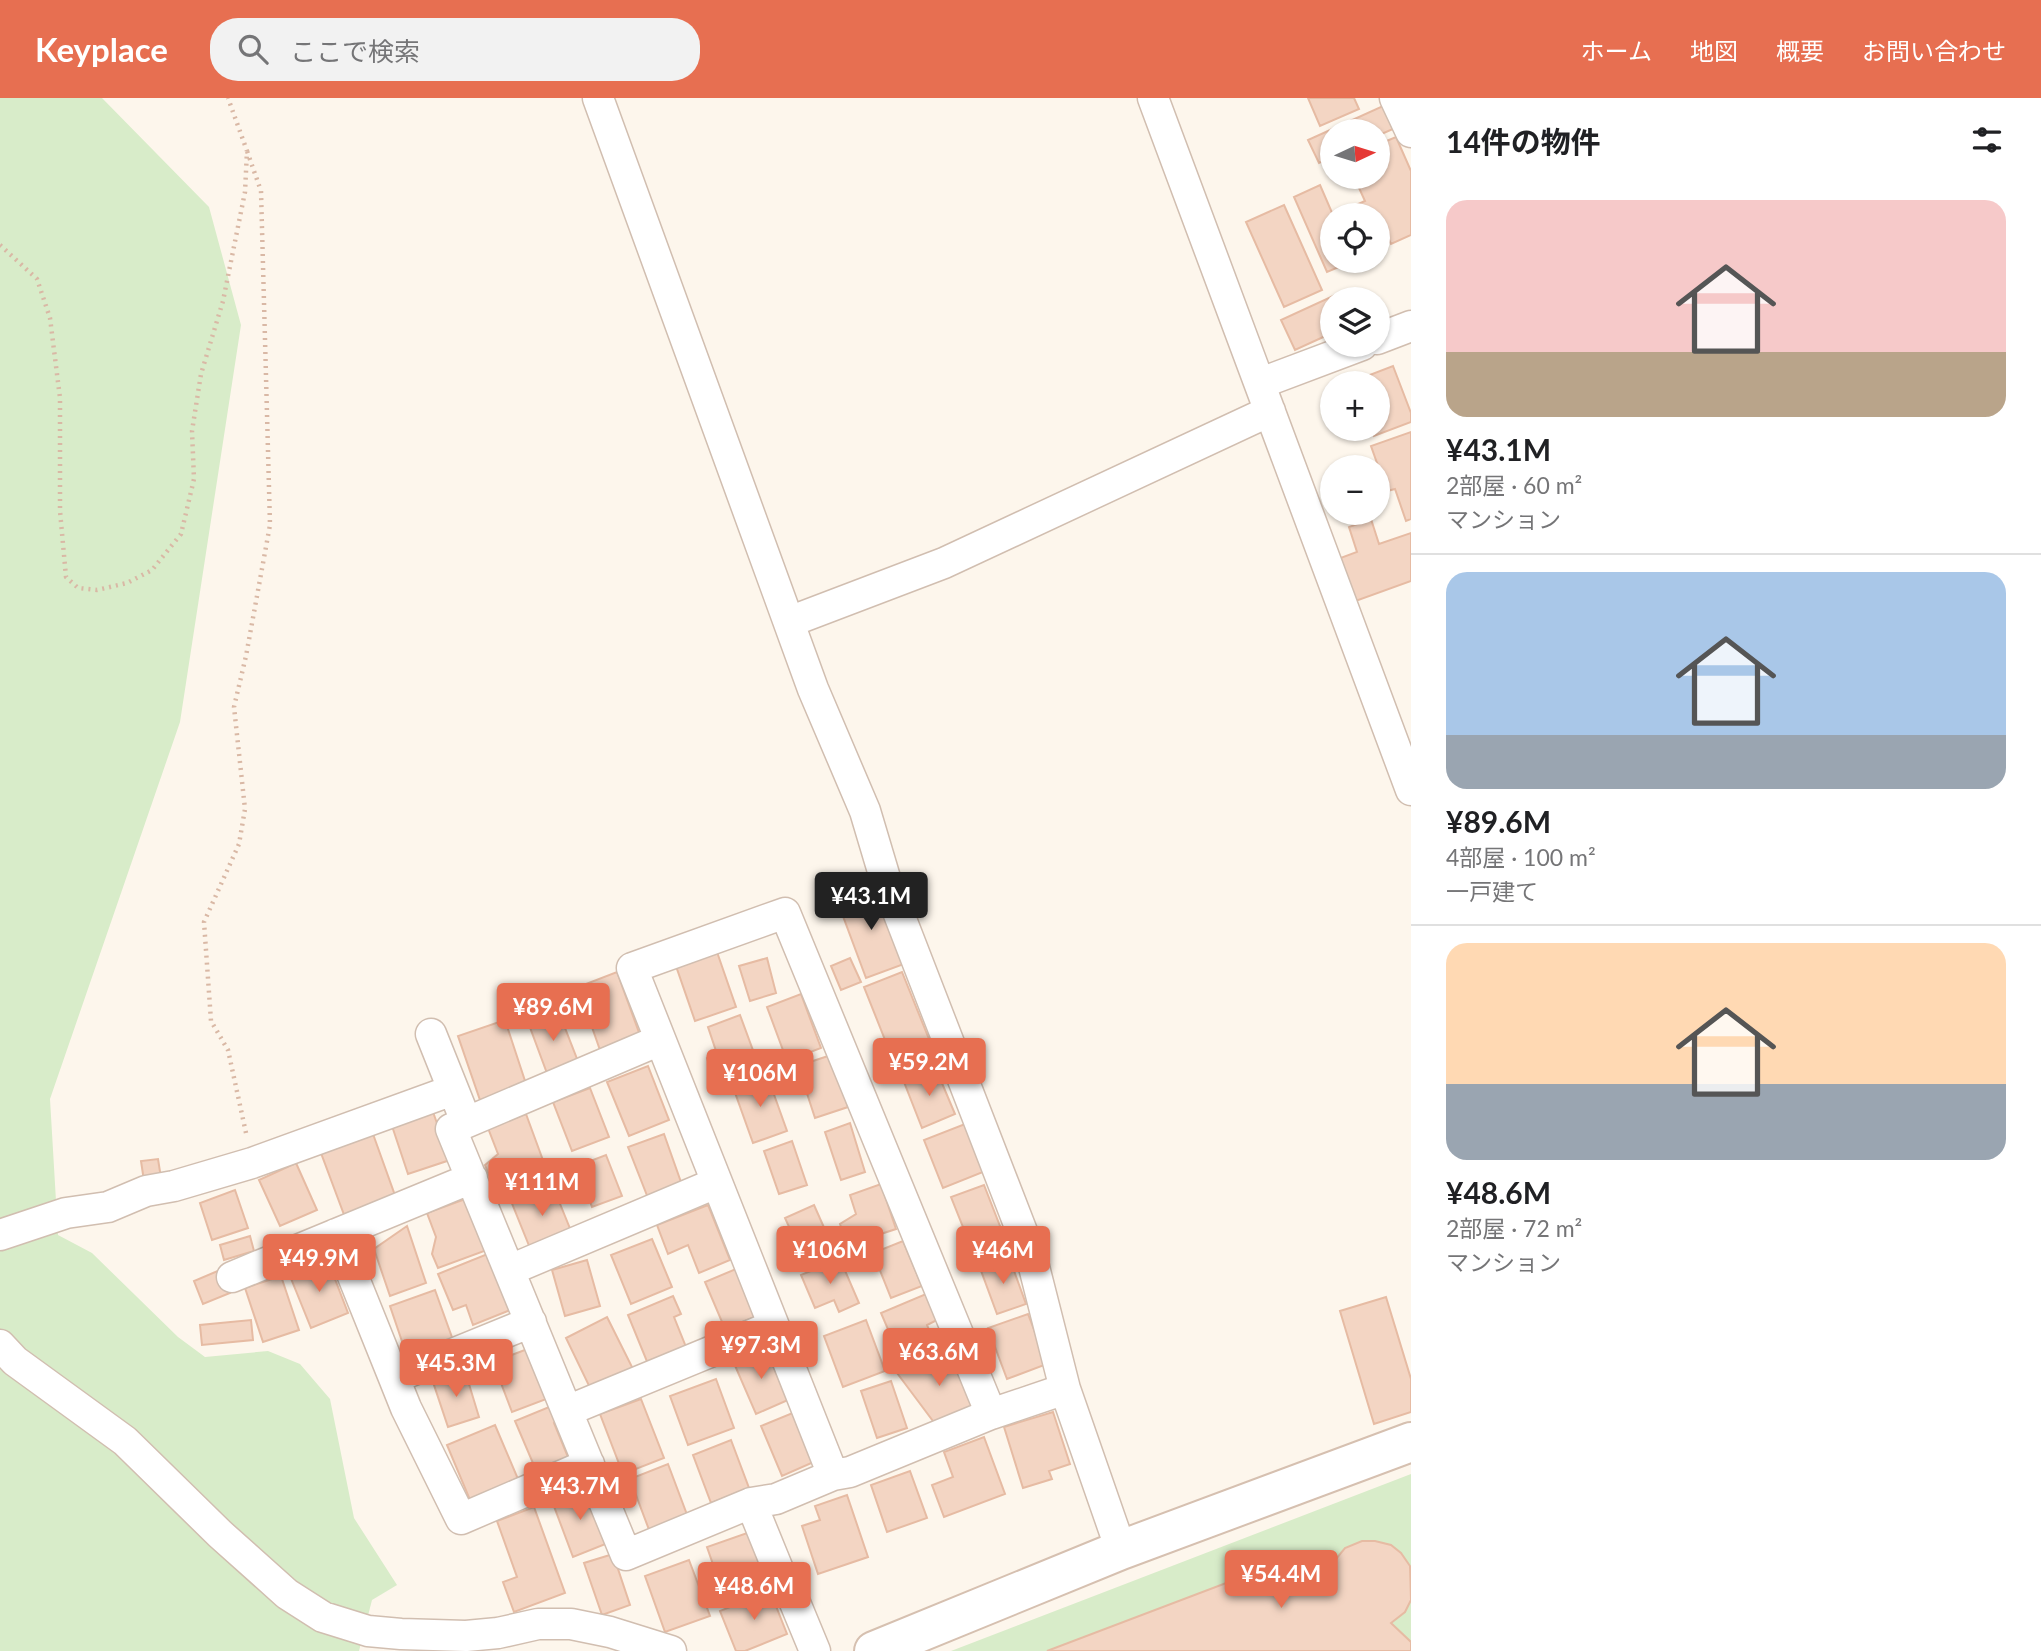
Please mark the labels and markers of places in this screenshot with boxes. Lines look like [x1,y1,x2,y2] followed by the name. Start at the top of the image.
[814,872,928,932] pin: ¥43.1M
[496,984,610,1043] pin: ¥89.6M
[872,1038,986,1098] pin: ¥59.2M
[711,1049,809,1109] pin: ¥106M
[493,1158,591,1218] pin: ¥111M
[781,1226,879,1286] pin: ¥106M
[962,1226,1044,1286] pin: ¥46M
[262,1234,376,1294] pin: ¥49.9M
[704,1322,818,1381] pin: ¥97.3M
[882,1328,996,1388] pin: ¥63.6M
[399,1340,513,1399] pin: ¥45.3M
[523,1462,637,1522] pin: ¥43.7M
[1224,1550,1338,1610] pin: ¥54.4M
[697,1562,811,1622] pin: ¥48.6M

